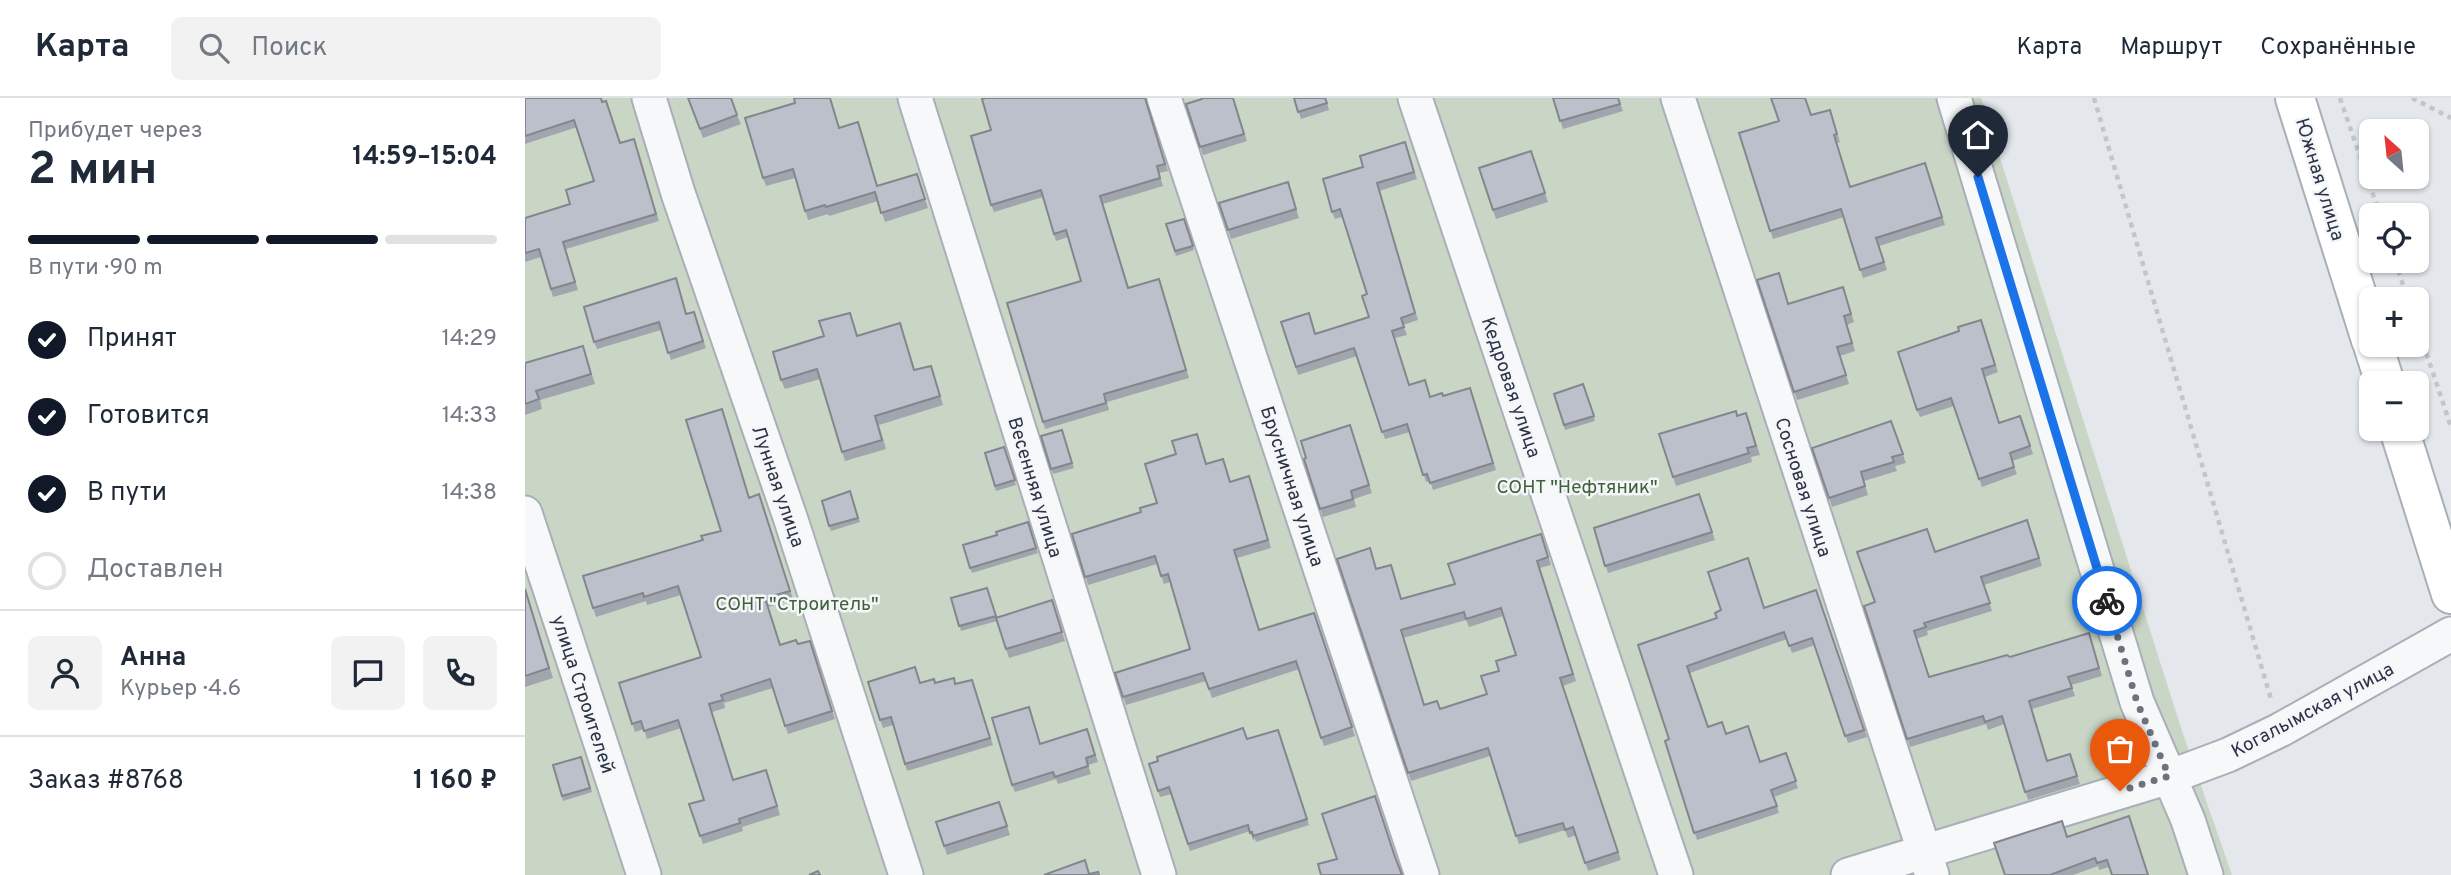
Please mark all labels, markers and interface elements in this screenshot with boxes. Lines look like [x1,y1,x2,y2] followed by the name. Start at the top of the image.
[171,17,661,80] search box
[35,27,129,69] text: Карта
[195,29,233,67] icon: search
[251,32,327,65] text: Поиск
[2016,33,2082,63] text: Карта
[2120,33,2222,63] text: Маршрут
[2260,33,2416,63] text: Сохранённые
[1948,105,2008,177] pin
[2289,115,2349,244] street label: Южная улица
[1959,116,1997,154] icon: home
[28,117,203,146] text: Прибудет через
[2359,119,2429,189] north arrow
[2359,119,2429,441] map controls
[352,141,497,174] text: 14:59–15:04
[28,142,157,201] text: 2 мин
[2359,203,2429,273] button: locate
[28,254,163,283] text: В пути · 90 m
[2359,287,2429,357] button: +
[1475,314,1545,461] street label: Кедровая улица
[28,321,66,359] icon: check
[87,323,177,356] text: Принят
[442,325,497,354] text: 14:29
[2359,371,2429,441] button: −
[28,398,66,436] icon: check
[87,400,210,433] text: Готовится
[442,402,497,431] text: 14:33
[1254,403,1328,570] street label: Брусничная улица
[1001,414,1067,561] street label: Весенняя улица
[1768,415,1836,560] street label: Сосновая улица
[745,422,809,551] street label: Лунная улица
[28,475,66,513] icon: check
[1496,476,1658,500] park label: СОНТ "Нефтяник"
[87,477,167,510] text: В пути
[442,479,497,508] text: 14:38
[87,554,223,587] text: Доставлен
[2072,566,2142,636] courier
[2088,582,2126,620] icon: bike
[715,593,879,617] park label: СОНТ "Строитель"
[545,612,619,777] street label: улица Строителей
[28,636,102,710] button: person
[331,636,405,710] button: chat
[423,636,497,710] button: phone
[120,642,186,675] text: Анна
[2227,658,2398,764] street label: Когалымская улица
[120,675,241,704] text: Курьер · 4.6
[2090,719,2150,791] pin
[2101,730,2139,768] icon: bag
[28,765,184,798] text: Заказ #8768
[413,765,497,798] text: 1 160 ₽

